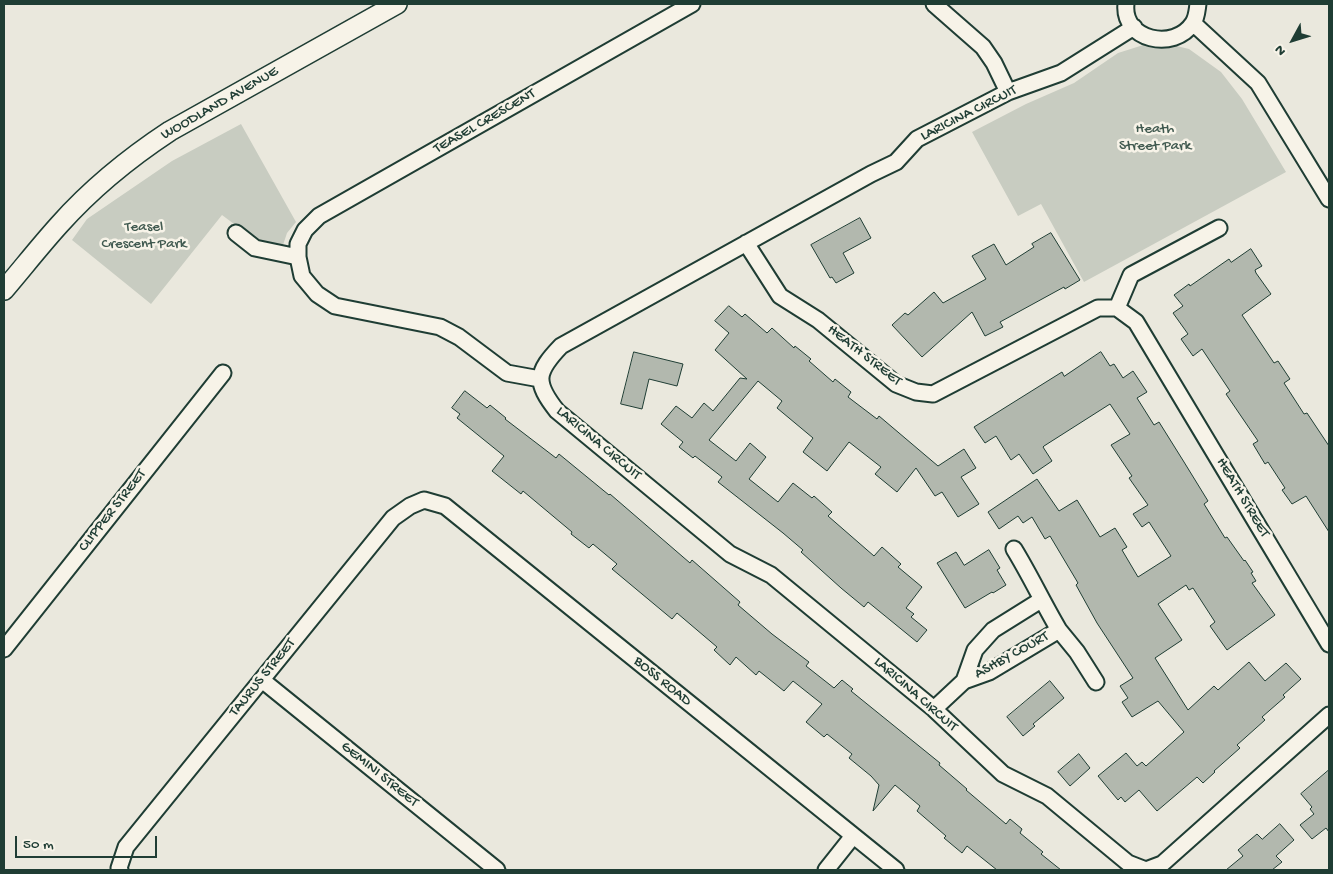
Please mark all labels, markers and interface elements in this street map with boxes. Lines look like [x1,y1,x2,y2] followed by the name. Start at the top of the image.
[1268,15,1318,65] north arrow
[1271,41,1290,59] text: N
[158,63,282,145] street label: WOODLAND AVENUE
[918,82,1020,146] street label: LARICINA CIRCUIT
[431,86,539,158] street label: TEASEL CRESCENT
[1119,121,1191,156] park label: Heath Street Park
[102,219,186,254] park label: Teasel Crescent Park
[823,321,905,391] street label: HEATH STREET
[552,403,644,485] street label: LARICINA CIRCUIT
[1211,455,1273,541] street label: HEATH STREET
[75,466,151,556] street label: CLIPPER STREET
[972,628,1052,684] street label: ASHBY COURT
[226,635,300,721] street label: TAURUS STREET
[629,653,695,711] street label: BOSS ROAD
[869,654,961,736] street label: LARICINA CIRCUIT
[336,738,422,812] street label: GEMINI STREET
[18,826,160,858] scale bar
[23,836,54,854] text: 50 m

